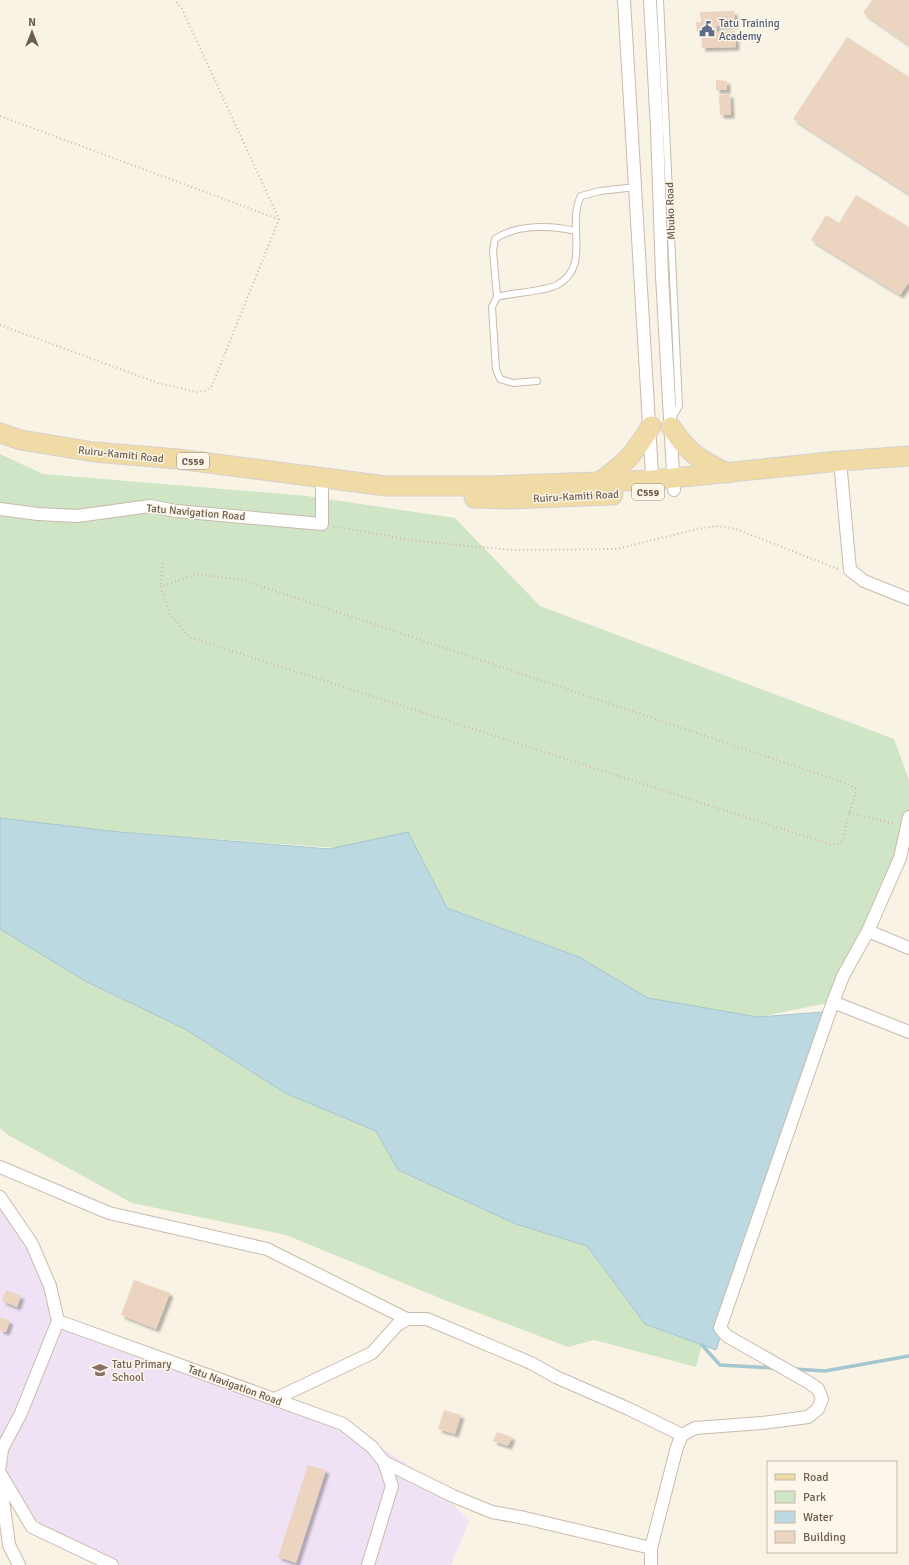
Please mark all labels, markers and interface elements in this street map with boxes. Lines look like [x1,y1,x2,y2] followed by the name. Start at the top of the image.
[12,12,52,52] north arrow
[28,16,36,29] text: N
[719,17,780,43] place label: Tatu Training Academy
[698,20,716,38] public building icon: Tatu Training Academy
[663,182,678,240] street label: Mbuko Road
[78,444,165,465] street label: Ruiru-Kamiti Road
[177,453,209,469] road number: C559
[632,484,664,500] road number: C559
[533,488,619,505] street label: Ruiru-Kamiti Road
[146,502,246,523] street label: Tatu Navigation Road
[112,1358,172,1384] place label: Tatu Primary School
[91,1361,109,1379] school or university icon: Tatu Primary School
[186,1362,284,1409] street label: Tatu Navigation Road
[767,1461,897,1553] legend
[803,1470,829,1485] text: Road
[803,1490,826,1505] text: Park
[803,1510,834,1525] text: Water
[803,1530,846,1545] text: Building

